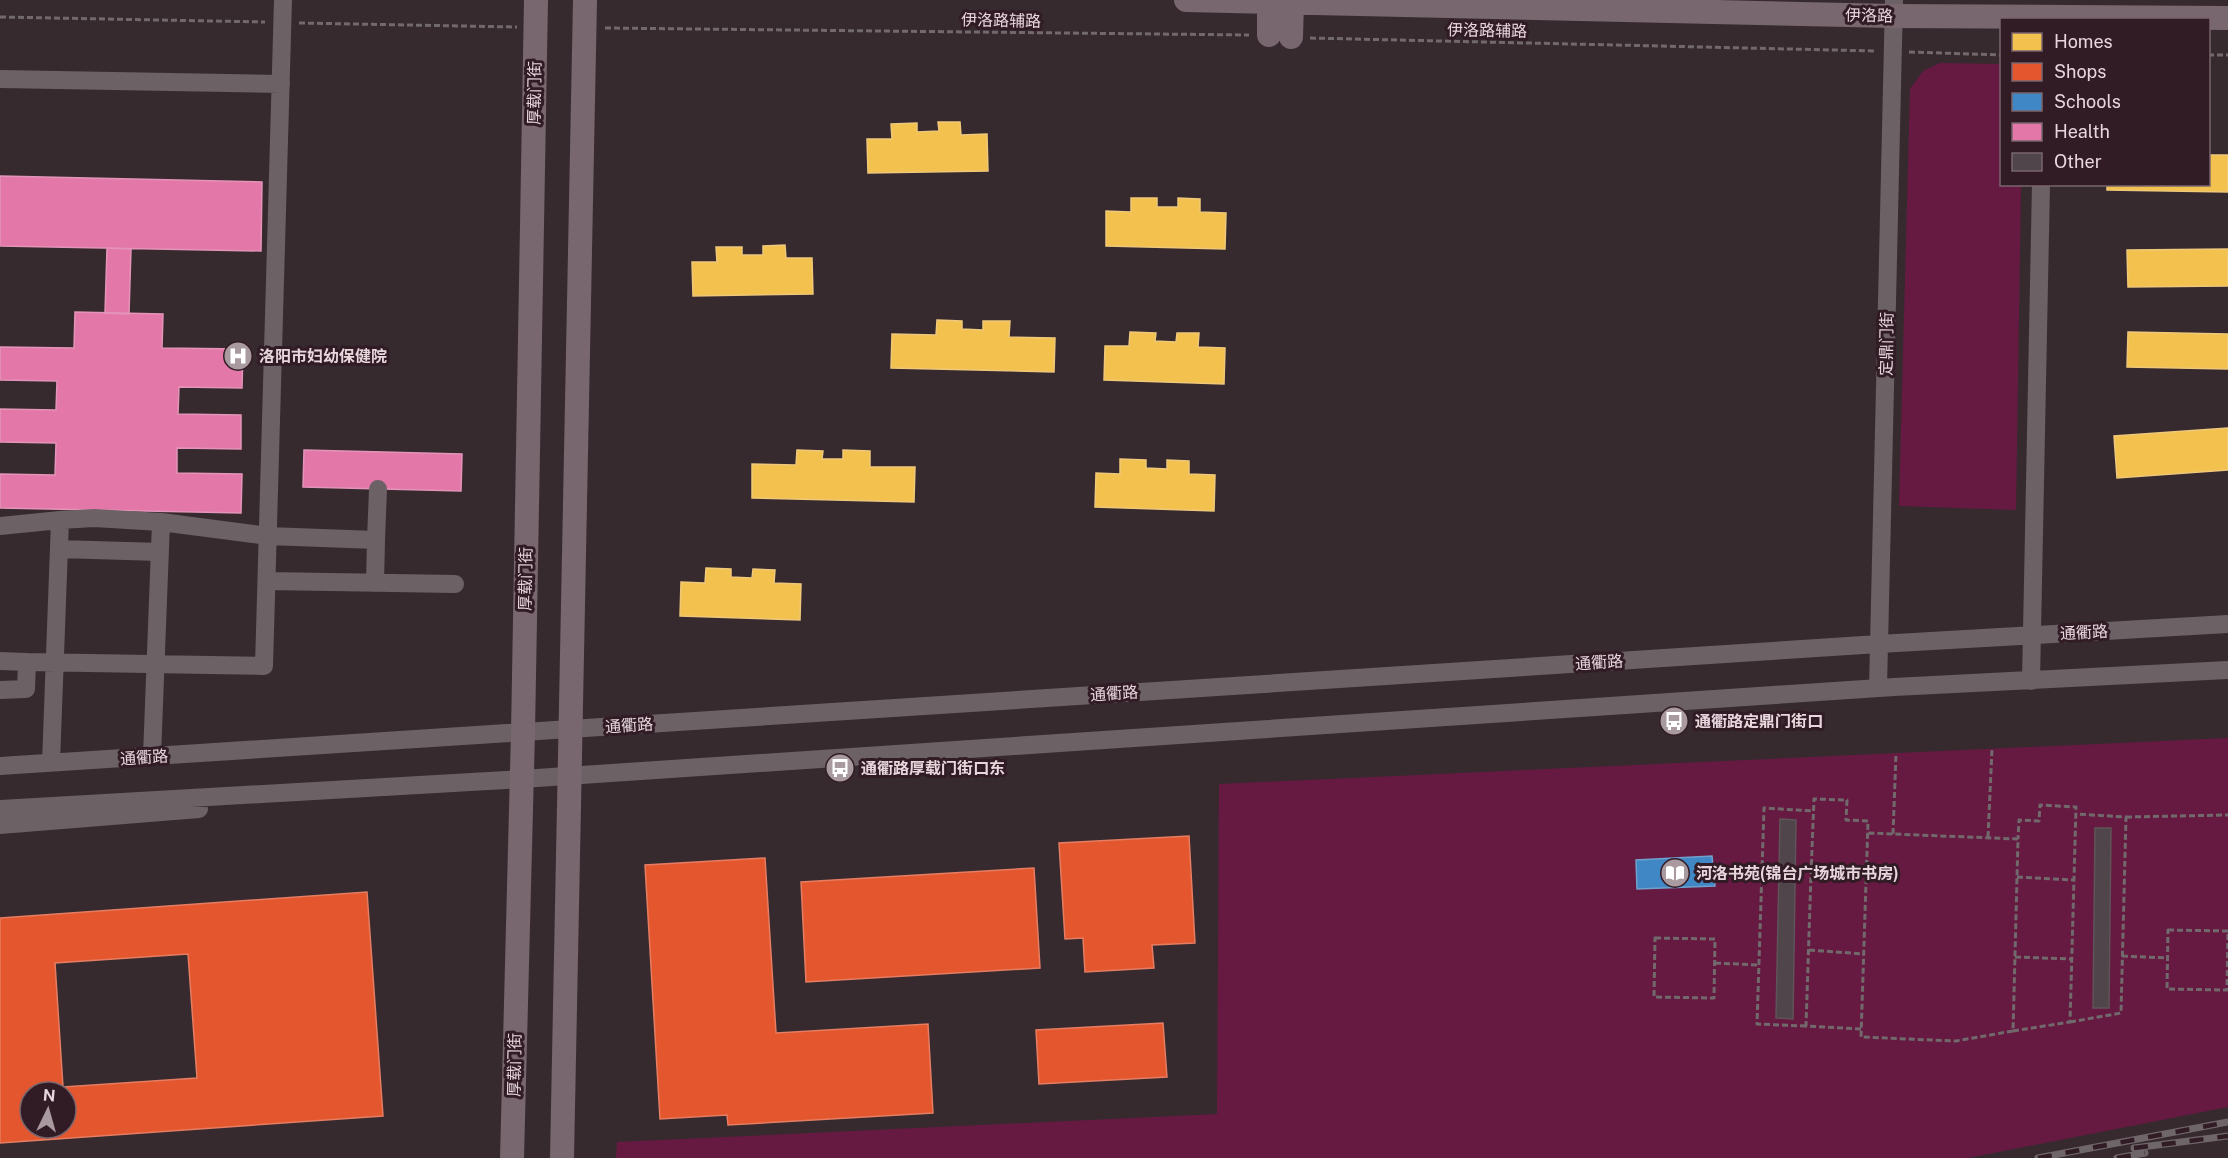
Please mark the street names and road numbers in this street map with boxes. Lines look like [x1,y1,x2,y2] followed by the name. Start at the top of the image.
[1845,6,1893,25] street label: 伊洛路
[961,10,1041,31] street label: 伊洛路辅路
[1447,20,1527,41] street label: 伊洛路辅路
[524,61,545,125] street label: 厚载门街
[1876,312,1897,376] street label: 定鼎门街
[515,547,536,611] street label: 厚载门街
[2060,622,2108,643] street label: 通衢路
[1574,651,1624,674] street label: 通衢路
[1089,682,1139,705] street label: 通衢路
[604,714,654,737] street label: 通衢路
[119,746,169,769] street label: 通衢路
[504,1033,525,1097] street label: 厚载门街

